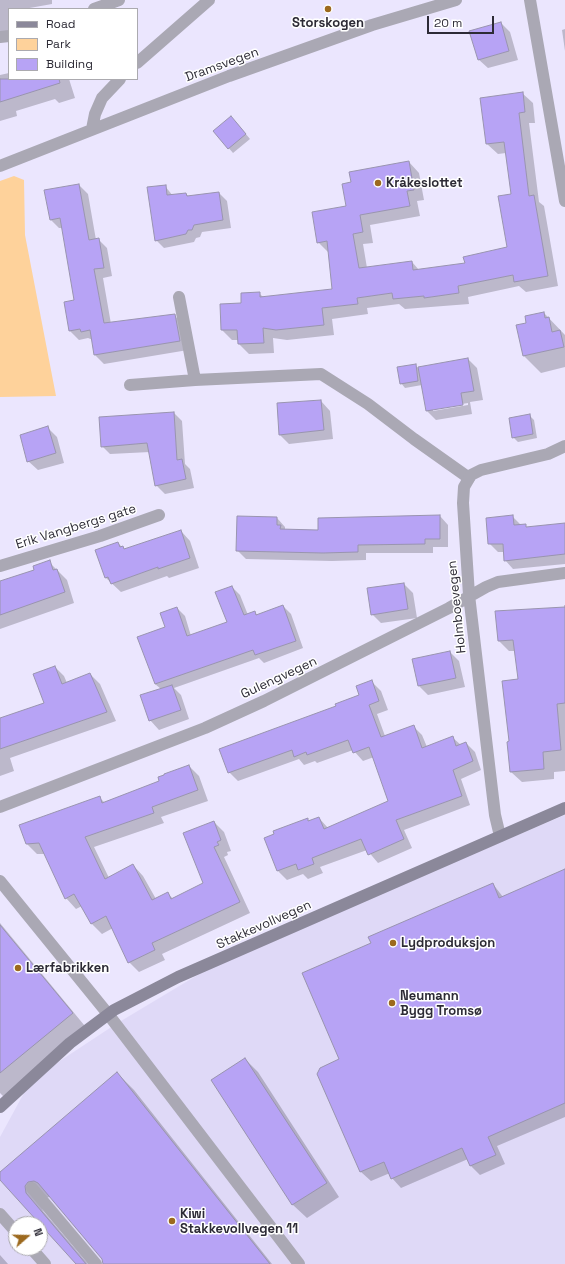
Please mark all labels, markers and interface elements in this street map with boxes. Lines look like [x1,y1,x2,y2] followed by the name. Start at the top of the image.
[323,4,333,14] marker: Storskogen
[8,8,138,80] legend
[429,8,496,34] scale bar
[292,15,364,31] place label: Storskogen
[434,15,462,31] text: 20 m
[46,16,75,32] text: Road
[46,36,71,52] text: Park
[183,45,261,85] street label: Dramsvegen
[46,56,93,72] text: Building
[386,175,463,191] place label: Kråkeslottet
[373,178,383,188] marker: Kråkeslottet
[14,501,138,553] street label: Erik Vangbergs gate
[444,560,470,654] street label: Holmboevegen
[238,654,320,702] street label: Gulengvegen
[214,897,314,953] street label: Stakkevollvegen
[401,935,495,951] place label: Lydproduksjon
[388,938,398,948] marker: Lydproduksjon
[26,960,109,976] place label: Lærfabrikken
[13,963,23,973] marker: Lærfabrikken
[400,988,482,1019] place label: Neumann Bygg Tromsø
[387,998,397,1008] marker: Neumann Bygg Tromsø
[180,1206,298,1237] place label: Kiwi Stakkevollvegen 11
[8,1216,48,1256] north arrow
[167,1216,177,1226] marker: Kiwi Stakkevollvegen 11
[30,1226,46,1238] text: N

